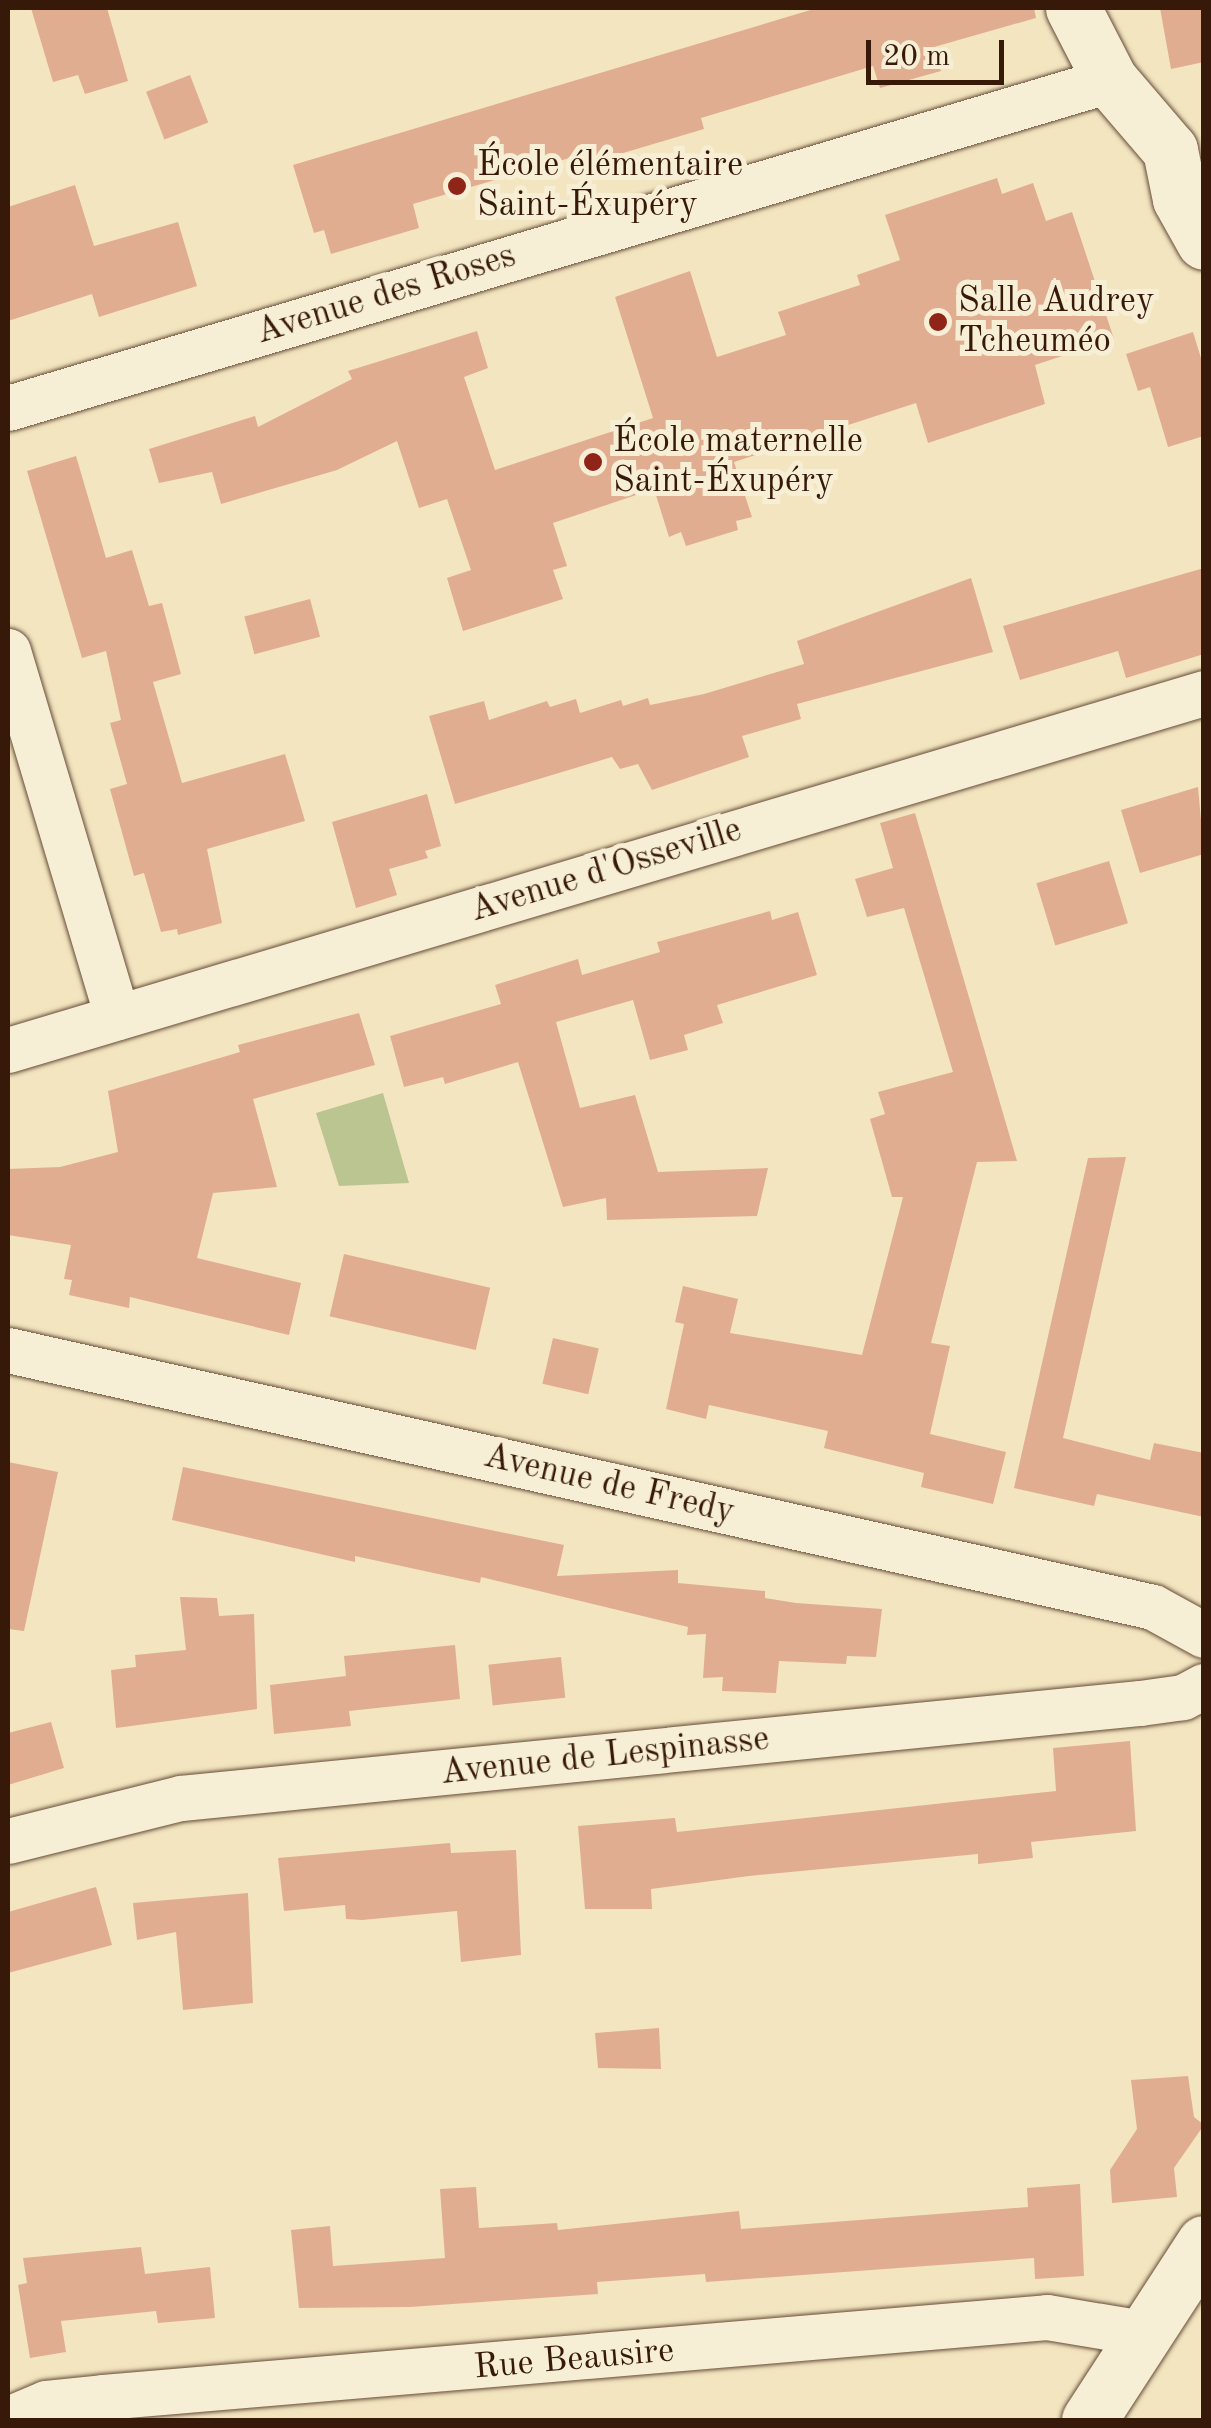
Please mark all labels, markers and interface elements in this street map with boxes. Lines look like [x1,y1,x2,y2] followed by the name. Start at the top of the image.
[871,20,1008,82] scale bar
[883,42,950,72] text: 20 m
[477,145,743,227] place label: École élémentaire Saint-Éxupéry
[446,175,468,197] marker: École élémentaire Saint-Éxupéry
[251,236,521,354] street label: Avenue des Roses
[958,281,1154,363] place label: Salle Audrey Tcheuméo
[927,311,949,333] marker: Salle Audrey Tcheuméo
[613,421,863,503] place label: École maternelle Saint-Éxupéry
[582,451,604,473] marker: École maternelle Saint-Éxupéry
[465,810,747,932] street label: Avenue d'Osseville
[480,1436,738,1534] street label: Avenue de Fredy
[439,1719,771,1795] street label: Avenue de Lespinasse
[472,2330,676,2390] street label: Rue Beausire

